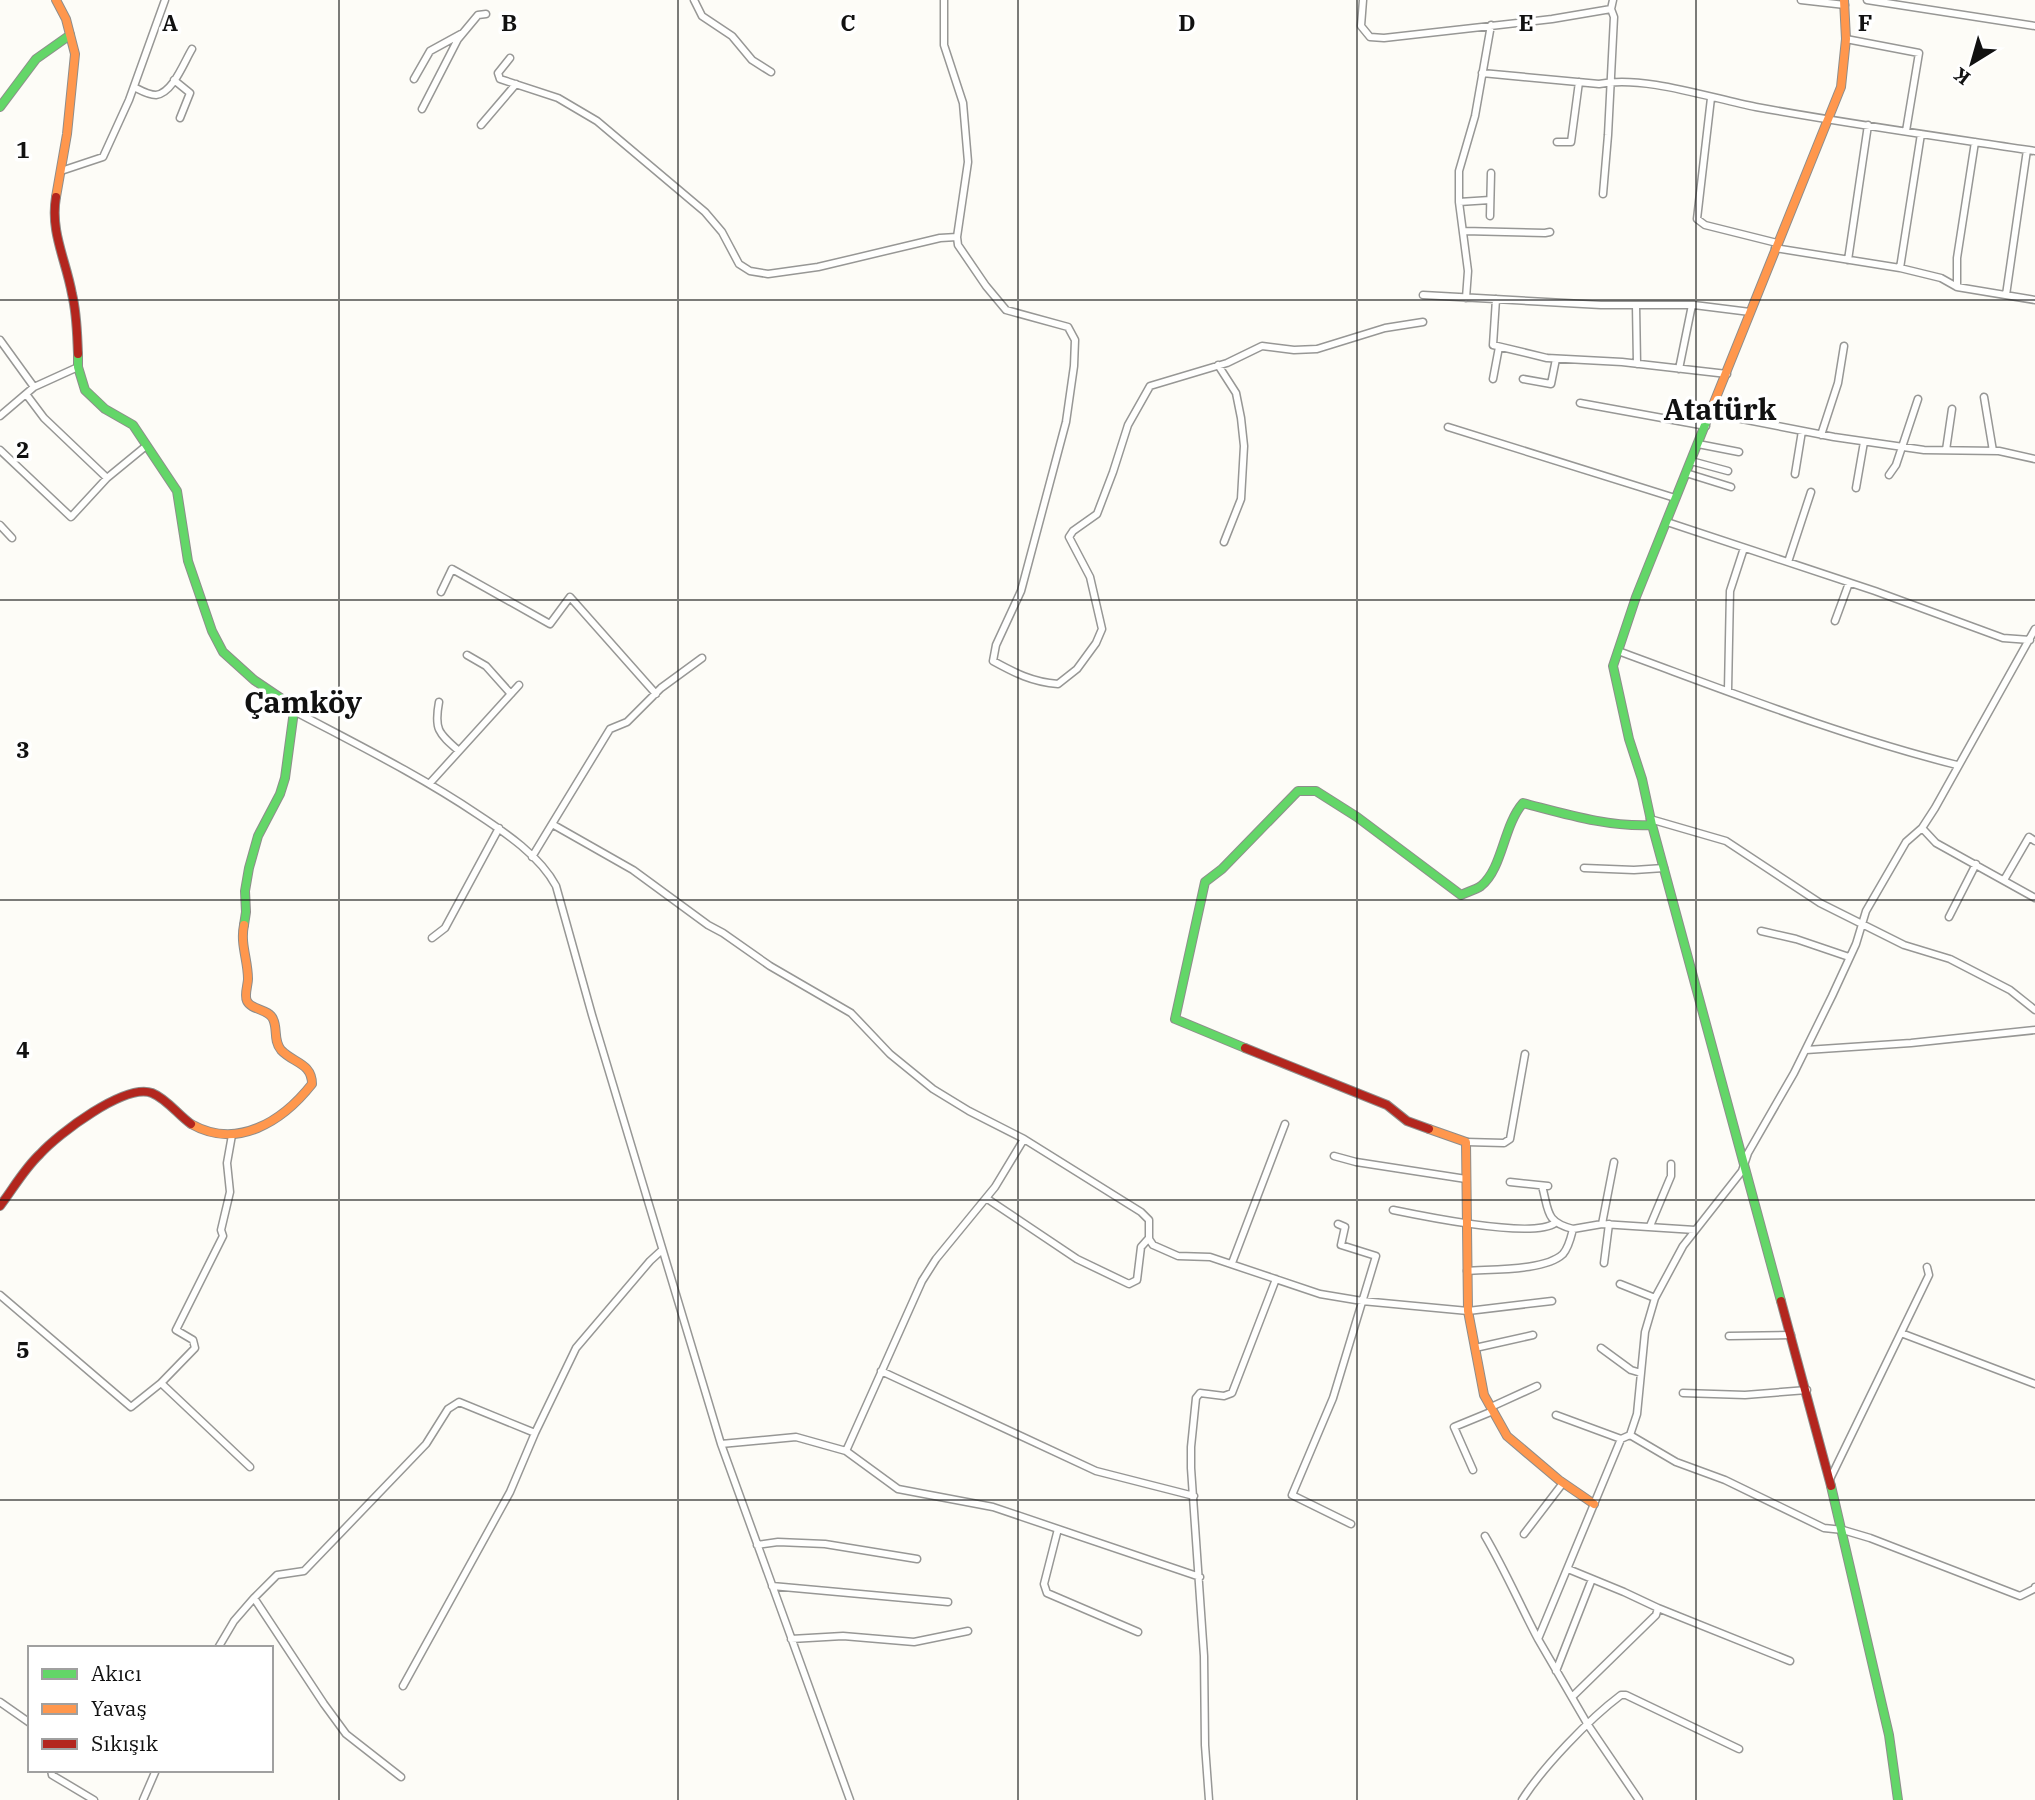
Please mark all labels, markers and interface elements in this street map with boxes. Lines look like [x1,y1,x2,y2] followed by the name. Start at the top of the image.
[162,7,178,37] text: A
[501,7,517,37] text: B
[840,7,856,37] text: C
[1178,7,1196,37] text: D
[1518,7,1534,37] text: E
[1858,7,1872,37] text: F
[1937,28,2007,98] north arrow
[1948,62,1975,91] text: K
[16,134,30,164] text: 1
[1664,389,1777,428] district label: Atatürk
[16,434,30,464] text: 2
[244,682,362,721] district label: Çamköy
[16,734,30,764] text: 3
[16,1034,30,1064] text: 4
[16,1334,30,1364] text: 5
[28,1646,273,1772] legend
[91,1659,142,1687] text: Akıcı
[91,1694,147,1722] text: Yavaş
[91,1729,159,1757] text: Sıkışık

